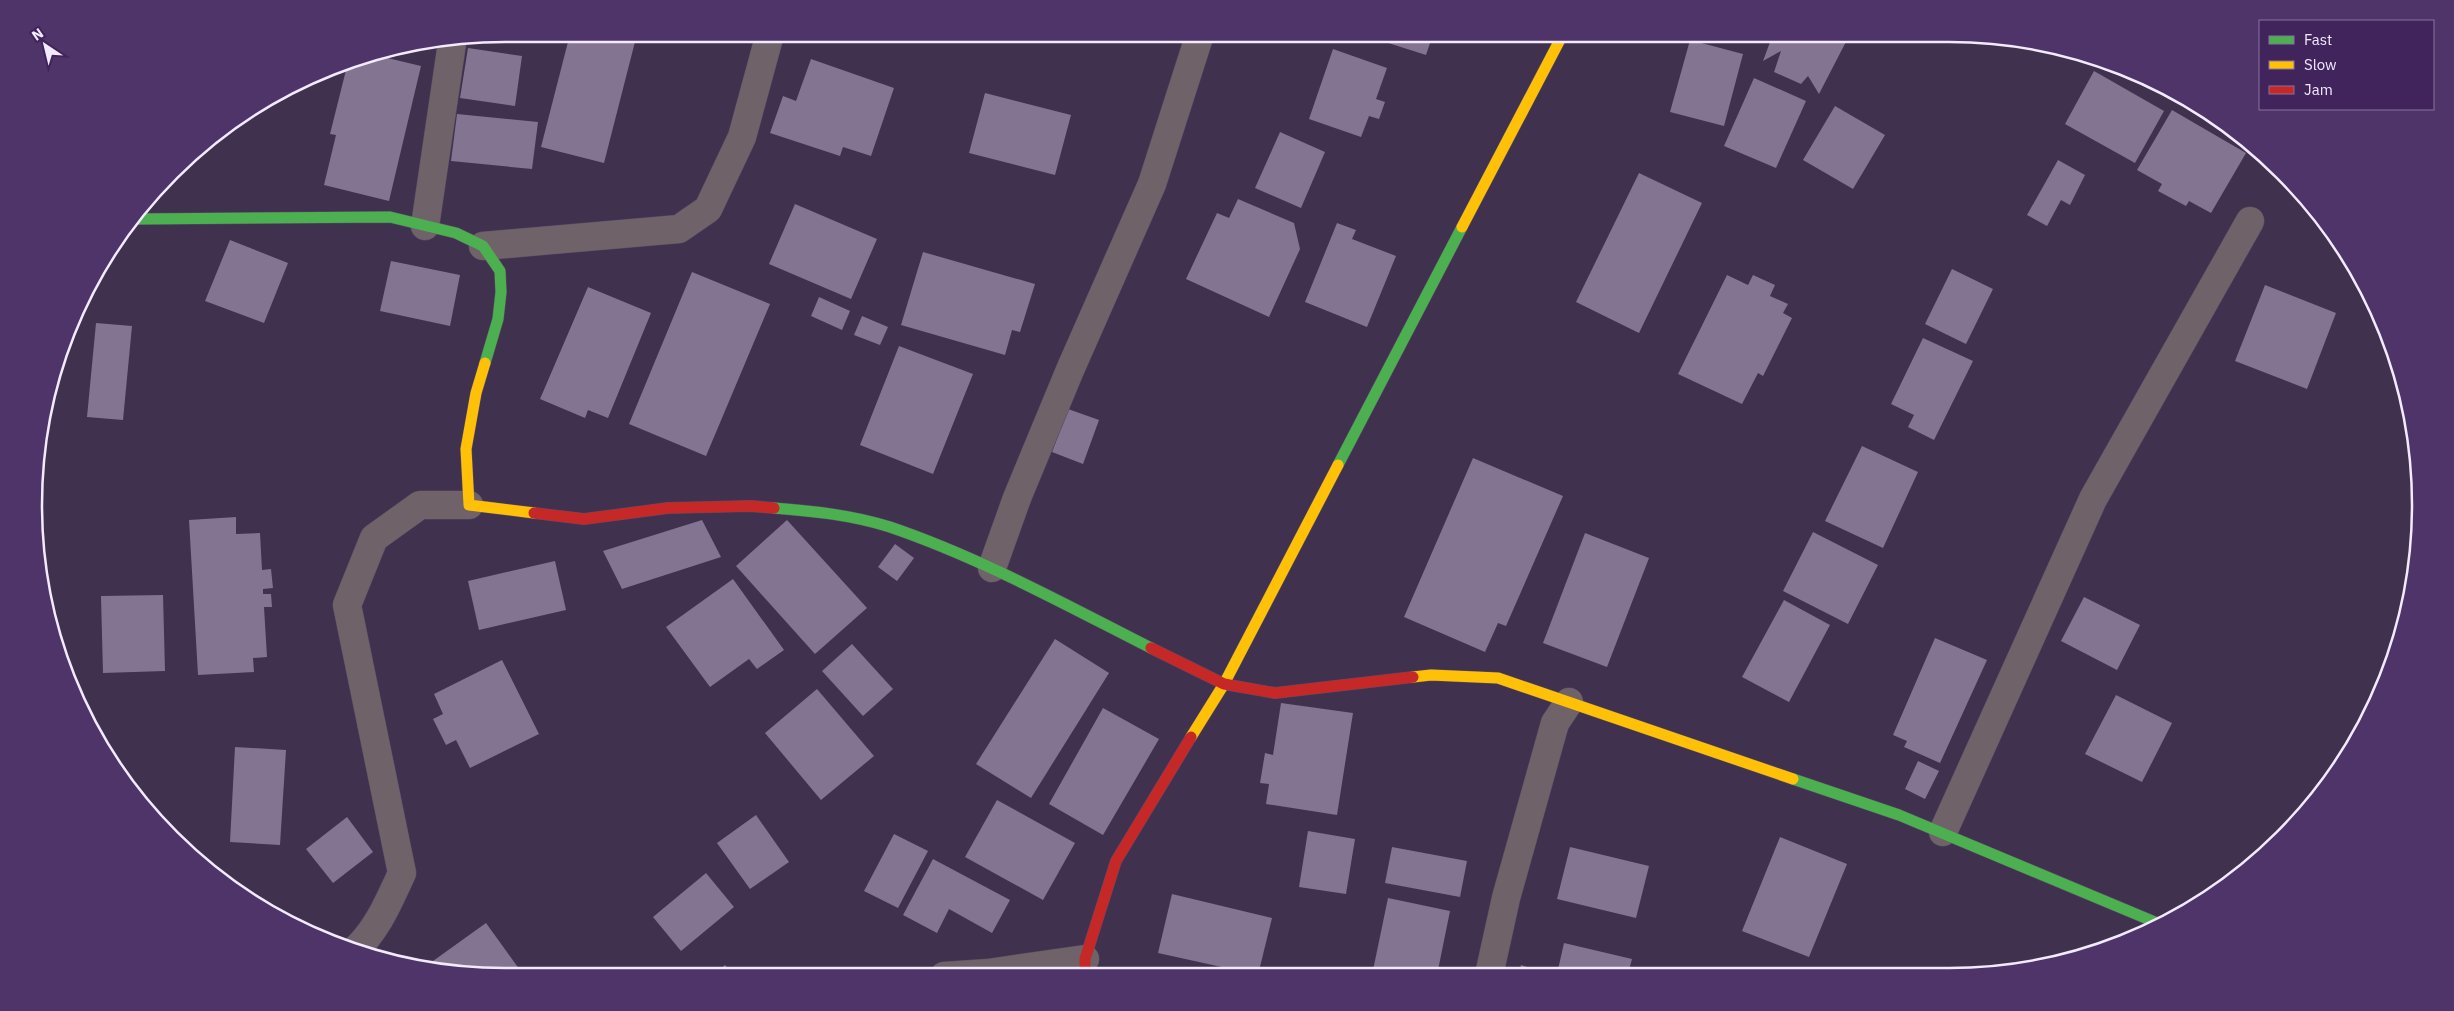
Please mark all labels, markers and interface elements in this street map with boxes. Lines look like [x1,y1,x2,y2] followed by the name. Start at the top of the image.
[20,20,70,70] north arrow
[2259,20,2434,110] legend
[28,24,47,45] text: N
[2304,30,2332,49] text: Fast
[2304,55,2337,74] text: Slow
[2304,80,2333,99] text: Jam

